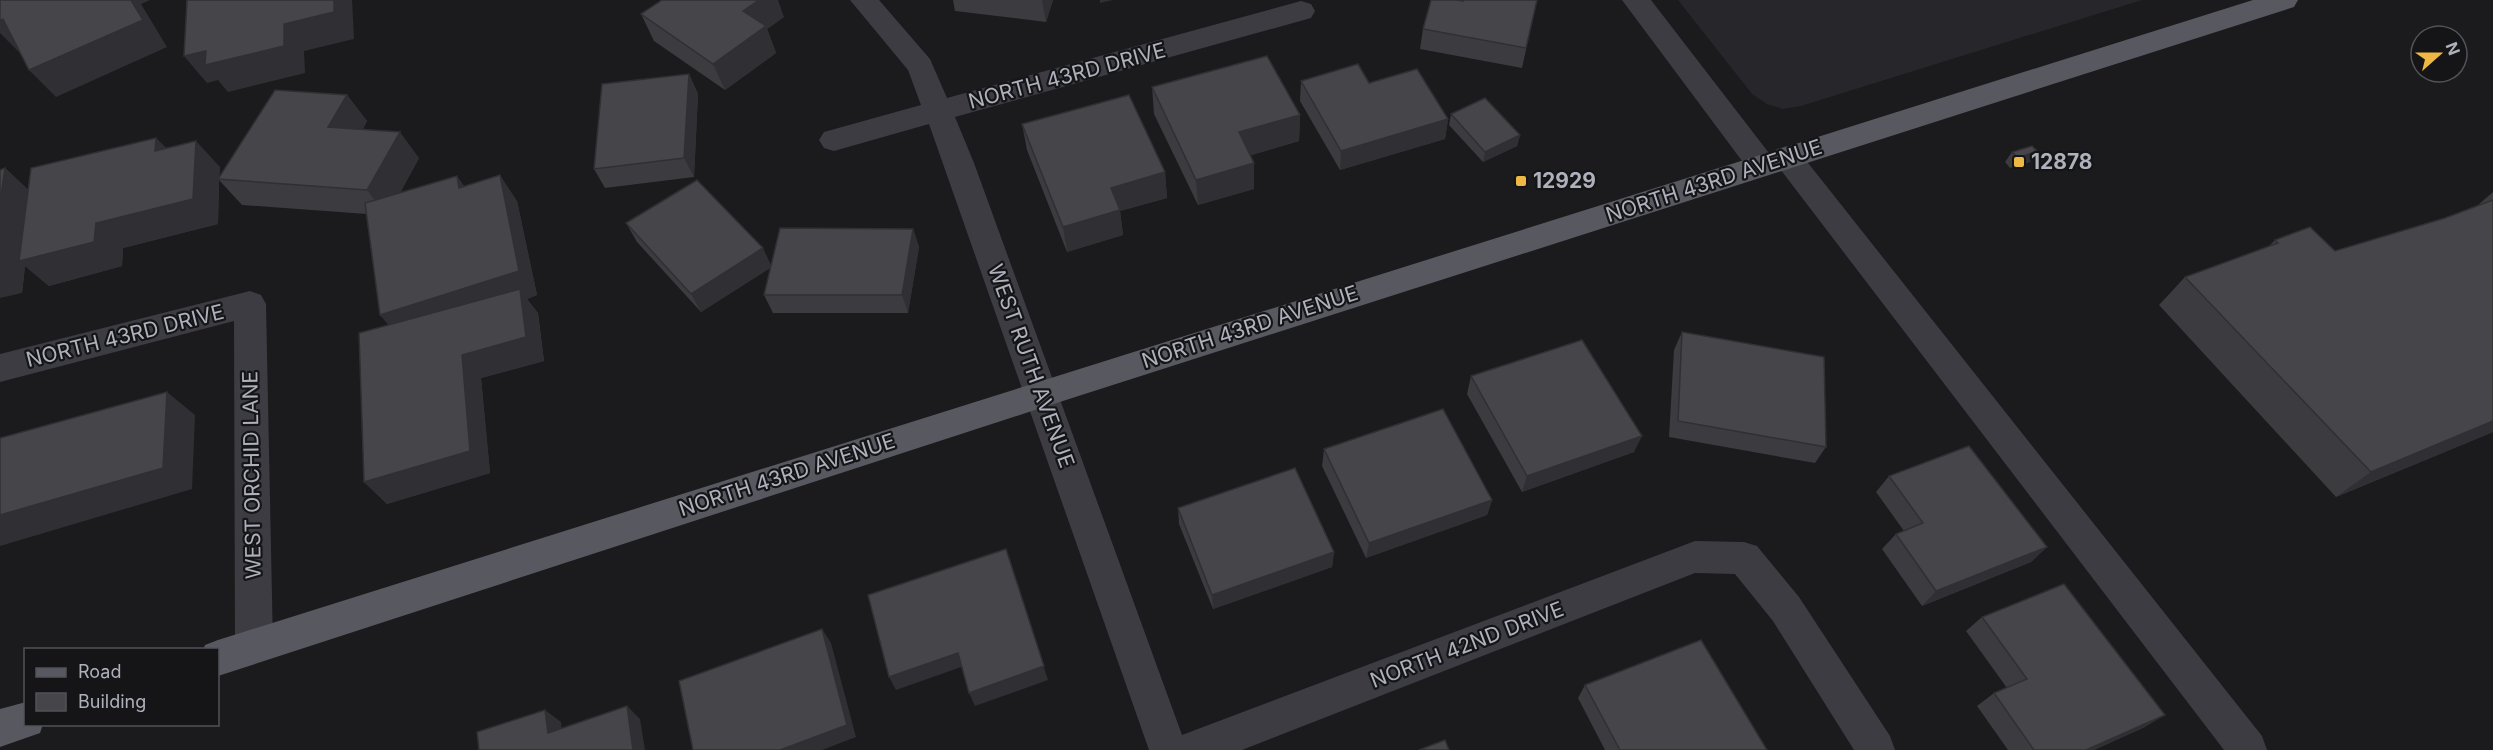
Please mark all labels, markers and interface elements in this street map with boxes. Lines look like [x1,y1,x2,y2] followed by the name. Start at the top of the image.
[2409,24,2469,84] north arrow
[966,37,1168,114] street label: NORTH 43RD DRIVE
[2441,39,2465,58] text: N
[1603,134,1825,227] street label: NORTH 43RD AVENUE
[2031,149,2093,174] place label: 12878
[2012,155,2026,169] marker: 12878
[1533,168,1596,193] place label: 12929
[1514,174,1528,188] marker: 12929
[983,261,1080,471] street label: WEST RUTH AVENUE
[1139,280,1361,373] street label: NORTH 43RD AVENUE
[23,299,226,372] street label: NORTH 43RD DRIVE
[237,371,266,579] street label: WEST ORCHID LANE
[676,428,898,521] street label: NORTH 43RD AVENUE
[1367,596,1567,693] street label: NORTH 42ND DRIVE
[24,648,219,726] legend
[78,661,121,682] text: Road
[78,691,146,712] text: Building

